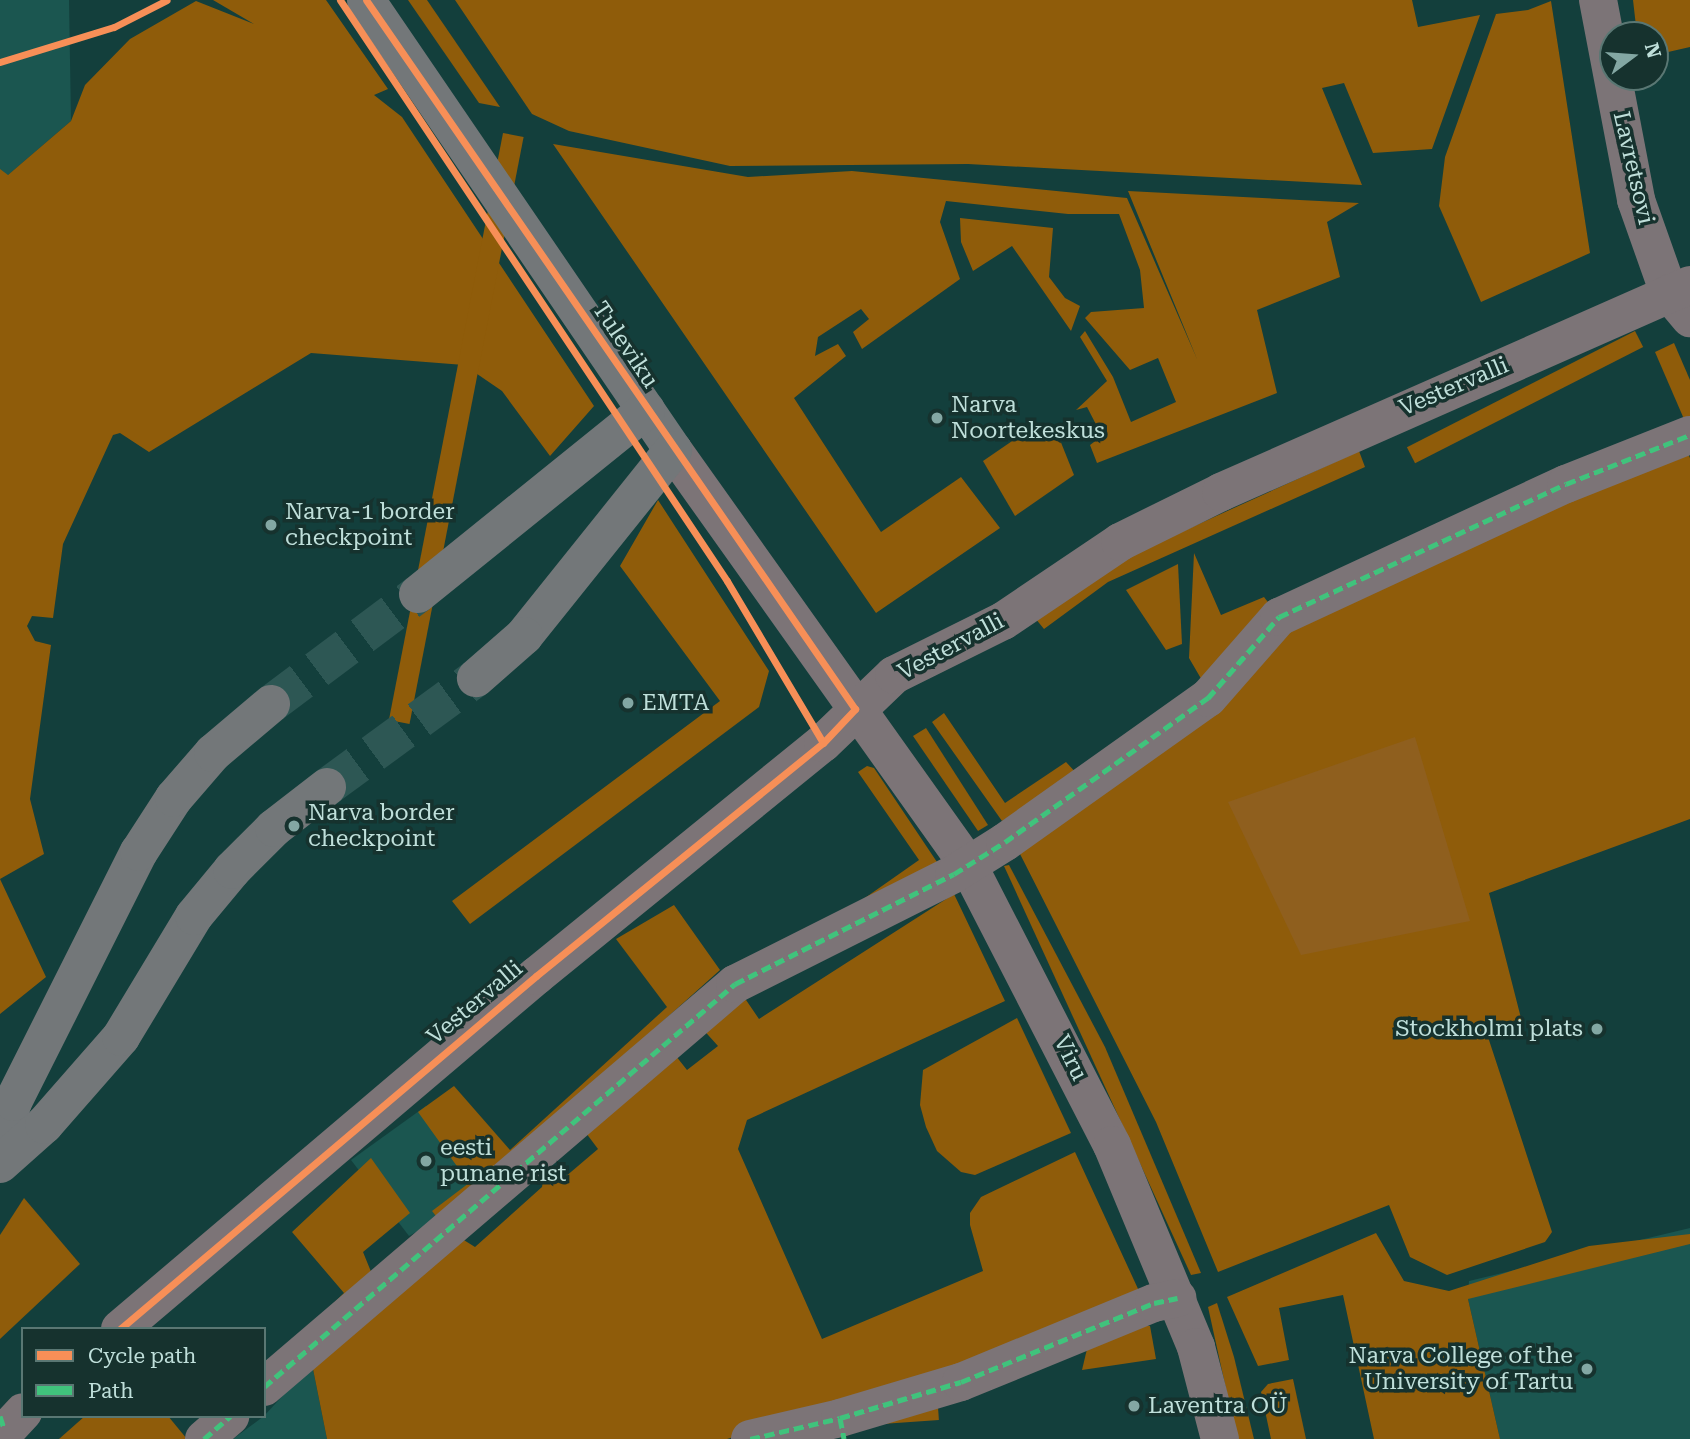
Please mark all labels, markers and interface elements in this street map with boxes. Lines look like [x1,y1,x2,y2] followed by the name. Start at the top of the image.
[1599,21,1669,91] north arrow
[1640,40,1666,61] text: N
[1607,109,1659,227] street label: Lavretsovi
[586,297,664,393] street label: Tuleviku
[1395,352,1513,422] street label: Vestervalli
[951,391,1105,445] place label: Narva Noortekeskus
[929,410,945,426] marker: Narva Noortekeskus
[285,498,455,552] place label: Narva-1 border checkpoint
[263,517,279,533] marker: Narva-1 border checkpoint
[893,608,1009,686] street label: Vestervalli
[642,689,709,717] place label: EMTA
[620,695,636,711] marker: EMTA
[308,799,455,853] place label: Narva border checkpoint
[286,818,302,834] marker: Narva border checkpoint
[422,955,528,1051] street label: Vestervalli
[1395,1015,1583,1043] place label: Stockholmi plats
[1589,1021,1605,1037] marker: Stockholmi plats
[1047,1031,1093,1085] street label: Viru
[440,1134,566,1188] place label: eesti punane rist
[418,1153,434,1169] marker: eesti punane rist
[21,1327,266,1418] legend
[1348,1342,1573,1396] place label: Narva College of the University of Tartu
[88,1344,196,1368] text: Cycle path
[1579,1361,1595,1377] marker: Narva College of the University of Tartu
[88,1379,134,1403] text: Path
[1148,1392,1287,1420] place label: Laventra OÜ
[1126,1398,1142,1414] marker: Laventra OÜ

